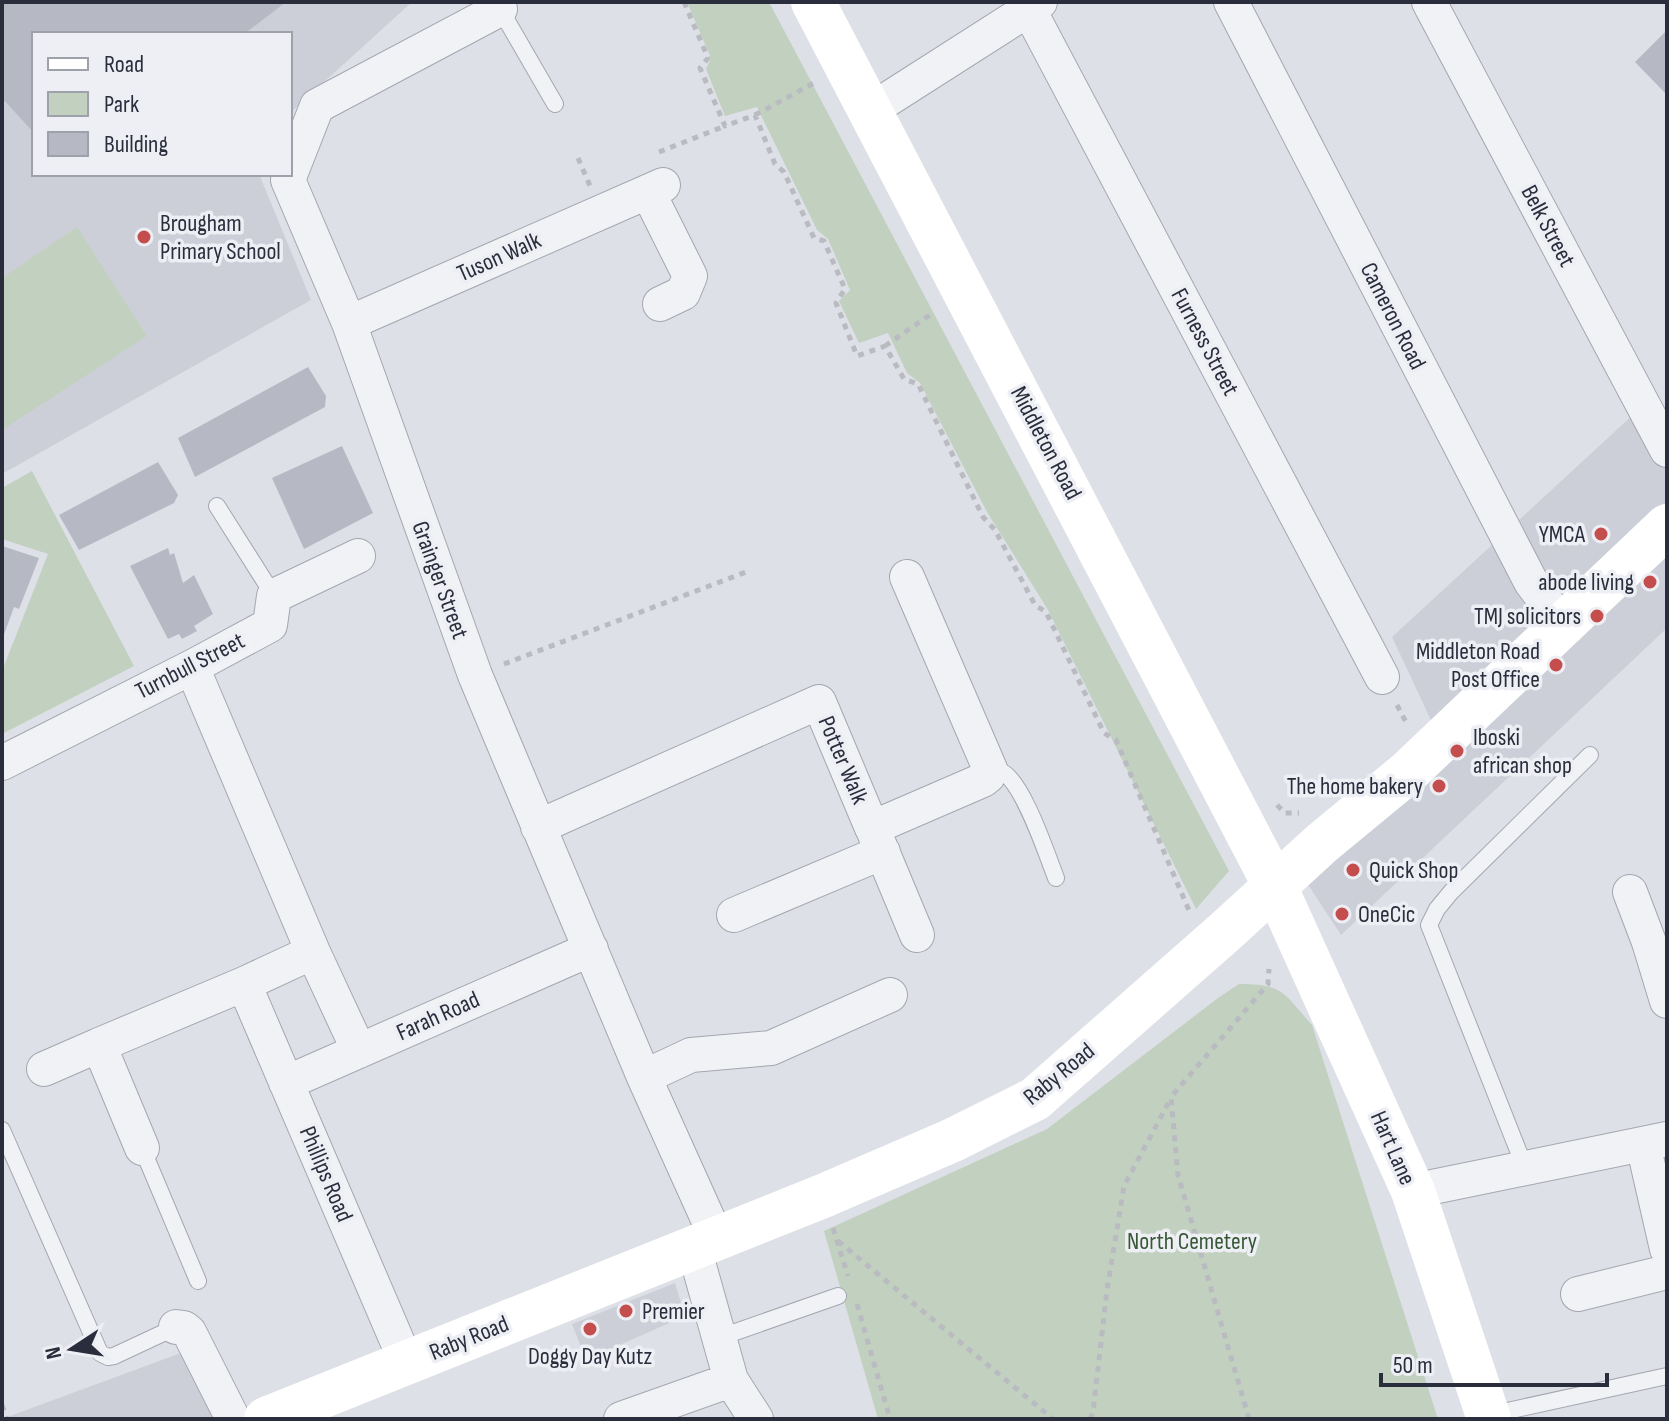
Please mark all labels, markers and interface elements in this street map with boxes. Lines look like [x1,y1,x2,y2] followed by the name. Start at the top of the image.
[32,32,292,176] legend
[104,50,144,79] text: Road
[104,90,139,119] text: Park
[104,130,168,159] text: Building
[1514,180,1582,272] street label: Belk Street
[160,209,281,266] place label: Brougham Primary School
[453,226,545,288] street label: Tuson Walk
[135,228,153,246] marker: Brougham Primary School
[1354,258,1432,374] street label: Cameron Road
[1165,283,1245,401] street label: Furness Street
[1004,381,1088,505] street label: Middleton Road
[405,517,475,643] street label: Grainger Street
[1539,520,1586,549] place label: YMCA
[1592,525,1610,543] marker: YMCA
[1538,568,1634,597] place label: abode living
[1641,573,1659,591] marker: abode living
[1474,602,1581,631] place label: TMJ solicitors
[1588,607,1606,625] marker: TMJ solicitors
[131,626,249,706] street label: Turnbull Street
[1416,637,1540,694] place label: Middleton Road Post Office
[1547,656,1565,674] marker: Middleton Road Post Office
[812,712,874,808] street label: Potter Walk
[1473,723,1572,780] place label: Iboski african shop
[1448,742,1466,760] marker: Iboski african shop
[1287,772,1423,801] place label: The home bakery
[1430,777,1448,795] marker: The home bakery
[1369,856,1458,885] place label: Quick Shop
[1344,861,1362,879] marker: Quick Shop
[1358,900,1415,929] place label: OneCic
[1333,905,1351,923] marker: OneCic
[392,985,484,1047] street label: Farah Road
[1018,1037,1100,1111] street label: Raby Road
[1364,1107,1422,1189] street label: Hart Lane
[293,1122,359,1226] street label: Phillips Road
[1127,1227,1257,1256] park label: North Cemetery
[642,1297,705,1326] place label: Premier
[617,1302,635,1320] marker: Premier
[32,1309,112,1389] north arrow
[425,1309,513,1367] street label: Raby Road
[581,1320,599,1338] marker: Doggy Day Kutz
[1381,1337,1607,1387] scale bar
[528,1342,652,1371] place label: Doggy Day Kutz
[39,1344,68,1361] text: N
[1393,1351,1433,1380] text: 50 m

